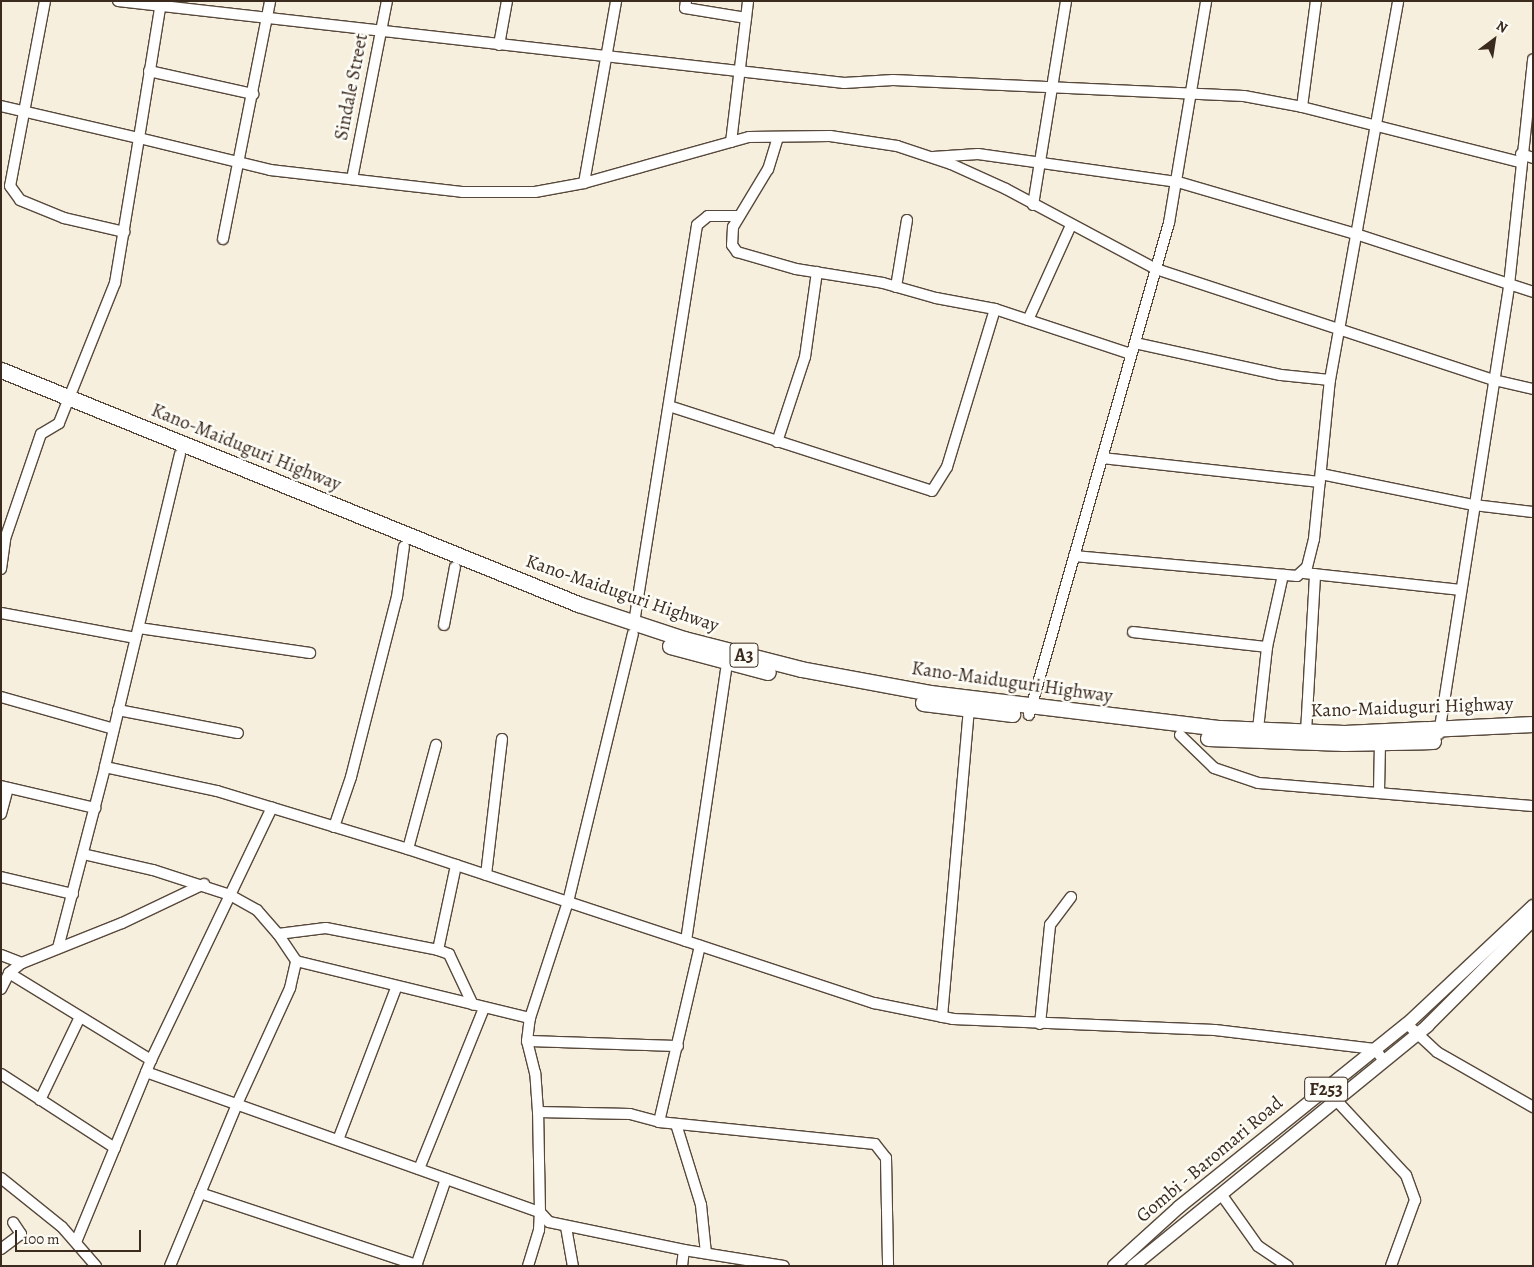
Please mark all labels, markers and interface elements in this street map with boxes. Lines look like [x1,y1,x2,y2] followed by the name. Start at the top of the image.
[1469,15,1519,65] north arrow
[1493,16,1511,37] text: N
[330,32,374,142] street label: Sindale Street
[148,399,344,497] street label: Kano-Maiduguri Highway
[522,550,722,638] street label: Kano-Maiduguri Highway
[729,640,759,670] road number: A3
[910,658,1114,708] street label: Kano-Maiduguri Highway
[1310,693,1514,723] street label: Kano-Maiduguri Highway
[1304,1074,1348,1104] road number: F253
[1132,1092,1288,1228] street label: Gombi - Baromari Road
[18,1220,144,1252] scale bar
[23,1229,60,1249] text: 100 m

